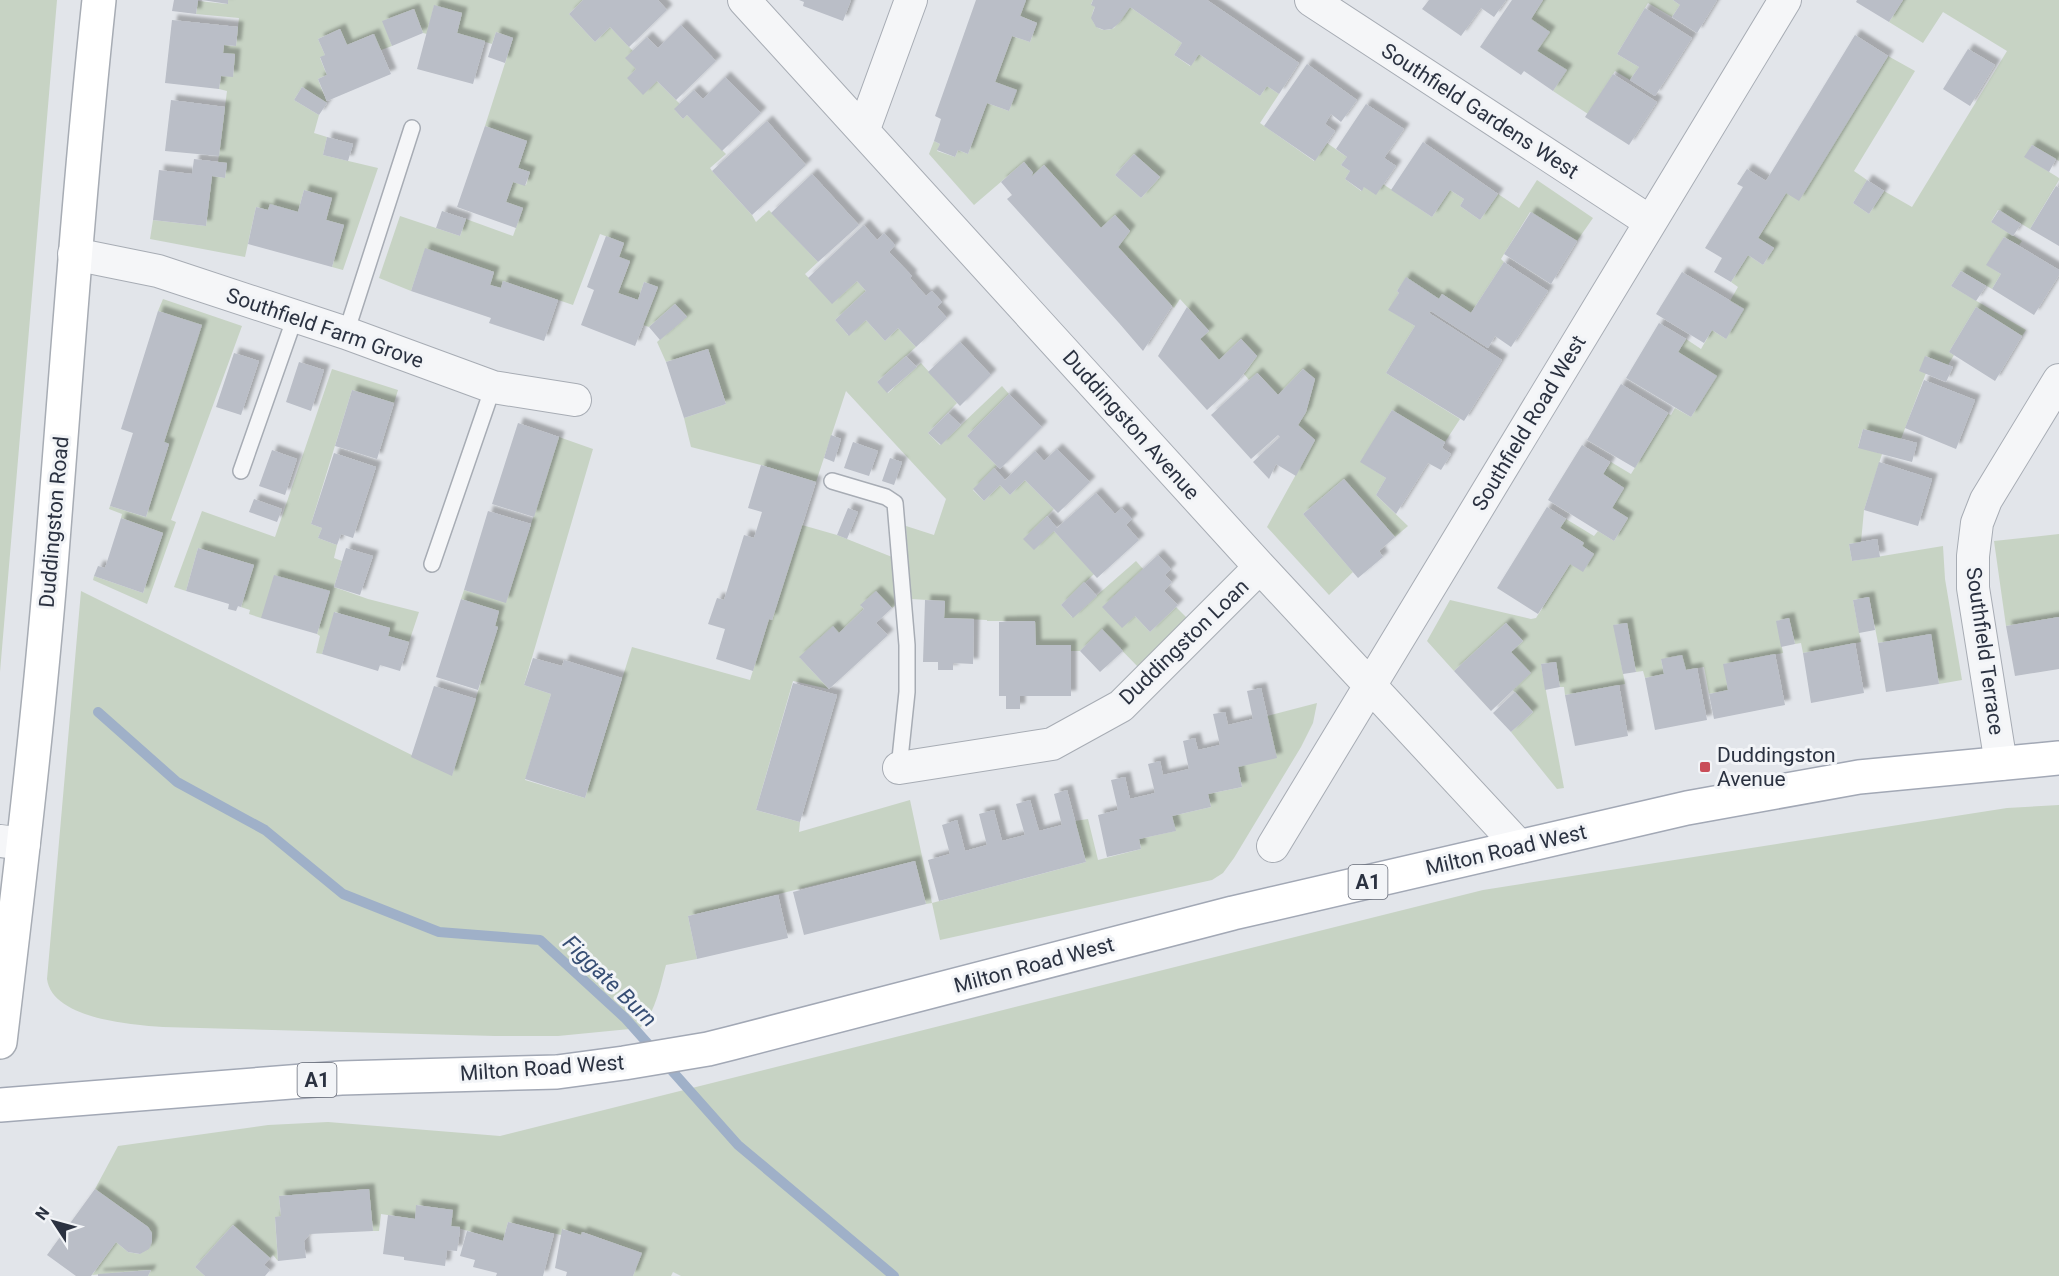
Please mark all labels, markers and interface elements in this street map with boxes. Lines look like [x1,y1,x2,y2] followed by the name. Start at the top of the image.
[1377,38,1583,184] street label: Southfield Gardens West
[223,283,427,373] street label: Southfield Farm Grove
[1467,331,1591,515] street label: Southfield Road West
[1058,345,1204,505] street label: Duddingston Avenue
[35,435,73,609] street label: Duddingston Road
[1961,566,2009,736] street label: Southfield Terrace
[1114,574,1254,710] street label: Duddingston Loan
[1717,743,1836,791] place label: Duddingston Avenue
[1698,760,1712,774] marker: Duddingston Avenue
[1423,820,1589,880] street label: Milton Road West
[1348,865,1388,899] road number: A1
[558,930,662,1032] water label: Figgate Burn
[951,932,1117,998] street label: Milton Road West
[459,1050,625,1086] street label: Milton Road West
[298,1063,336,1097] road number: A1
[24,1192,84,1252] north arrow
[31,1203,53,1224] text: N

